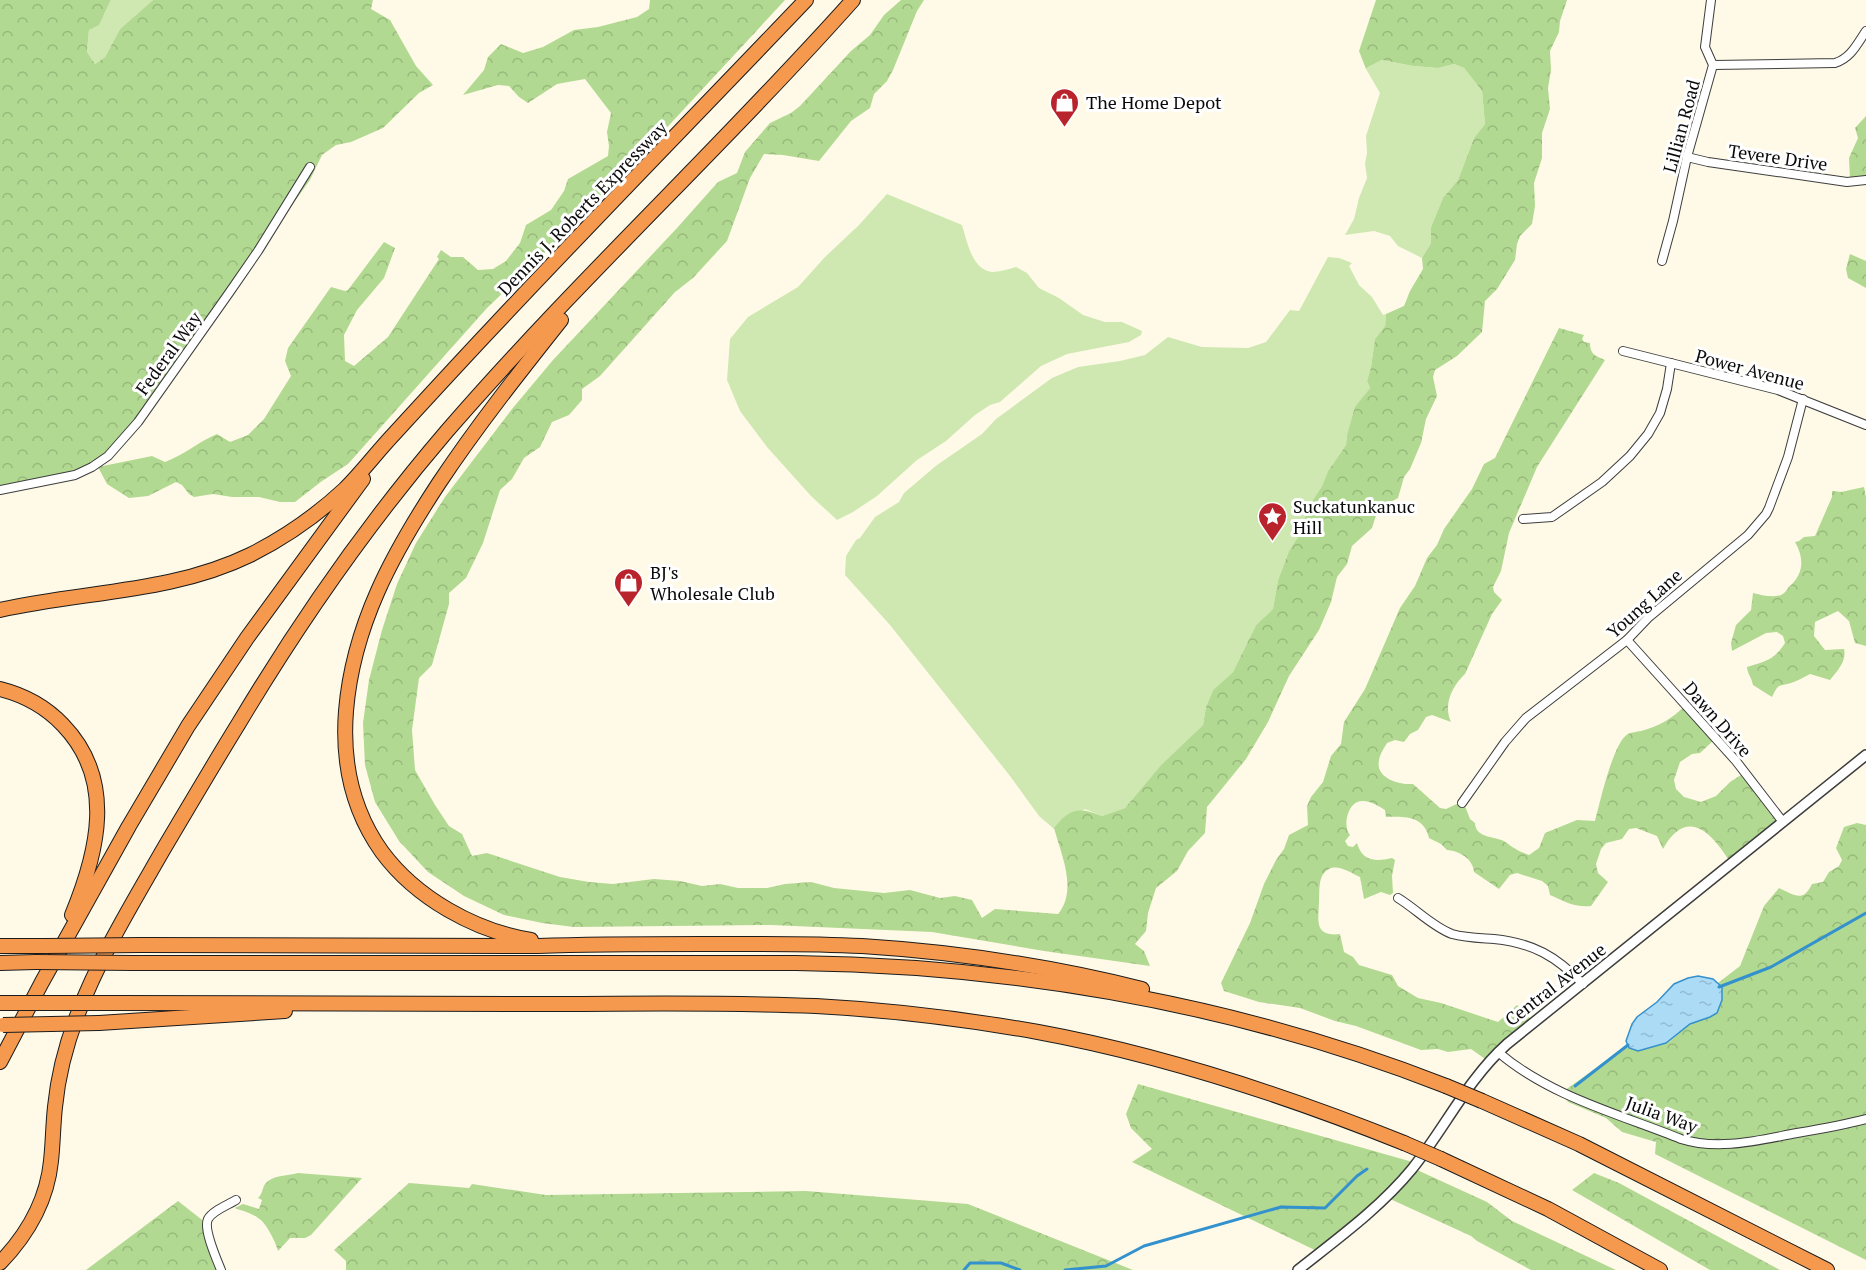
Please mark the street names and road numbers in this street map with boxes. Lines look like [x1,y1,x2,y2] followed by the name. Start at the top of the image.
[1657,77,1705,175] street label: Lillian Road
[492,115,673,301] street label: Dennis J. Roberts Expressway
[1727,138,1829,176] street label: Tevere Drive
[130,306,207,399] street label: Federal Way
[1693,343,1807,395] street label: Power Avenue
[1601,563,1687,643] street label: Young Lane
[1678,676,1758,762] street label: Dawn Drive
[1500,937,1610,1031] street label: Central Avenue
[1623,1090,1702,1138] street label: Julia Way

